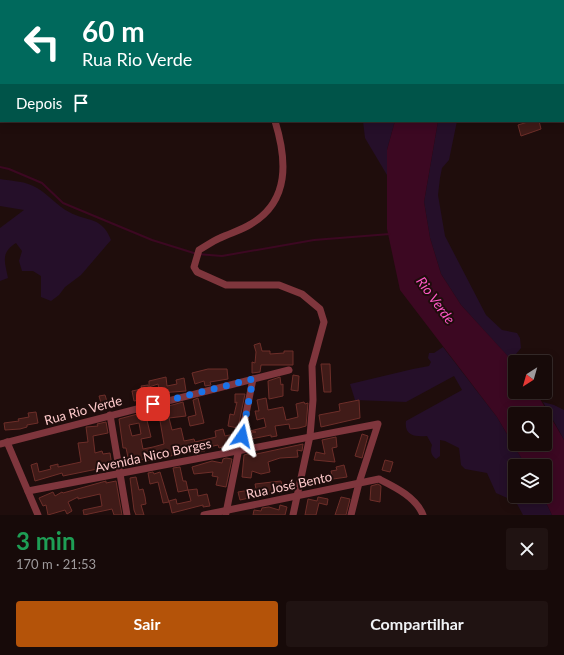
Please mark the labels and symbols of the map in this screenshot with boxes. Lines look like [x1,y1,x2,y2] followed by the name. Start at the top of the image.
[413,273,459,327] water label: Rio Verde
[508,355,552,399] north arrow
[136,387,170,421] pin
[42,392,124,428] street label: Rua Rio Verde
[221,415,263,457] position arrow
[93,435,213,475] street label: Avenida Nico Borges
[245,468,333,502] street label: Rua José Bento

